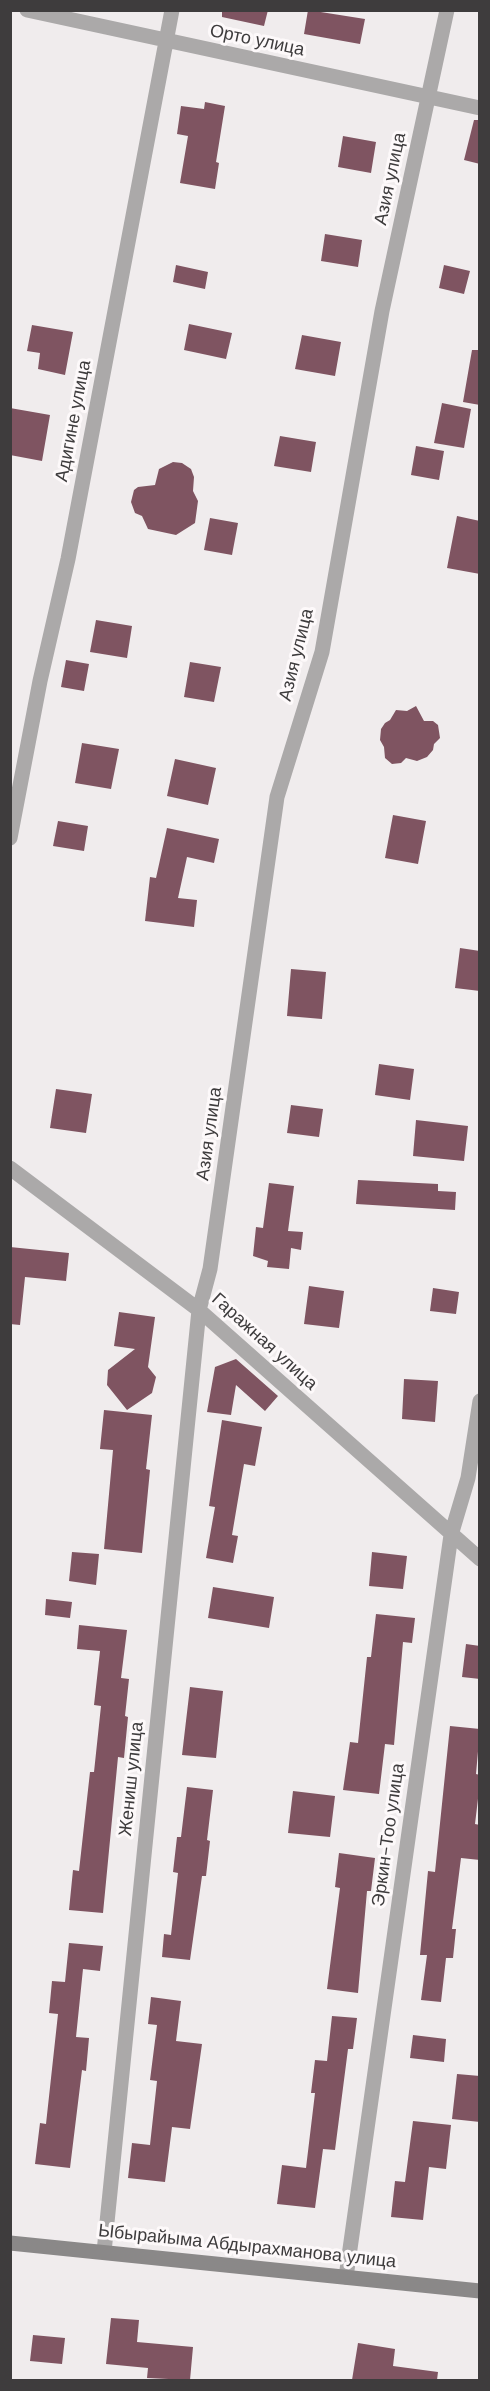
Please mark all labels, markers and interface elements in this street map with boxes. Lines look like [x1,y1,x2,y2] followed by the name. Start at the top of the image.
[208,20,306,62] street label: Орто улица
[371,131,411,227] street label: Азия улица
[52,358,96,484] street label: Адигине улица
[275,607,319,703] street label: Азия улица
[193,1086,227,1182] street label: Азия улица
[207,1289,321,1395] street label: Гаражная улица
[115,1721,149,1837] street label: Жениш улица
[368,1762,410,1908] street label: Эркин-Тоо улица
[97,2221,397,2273] street label: Ыбырайыма Абдырахманова улица

